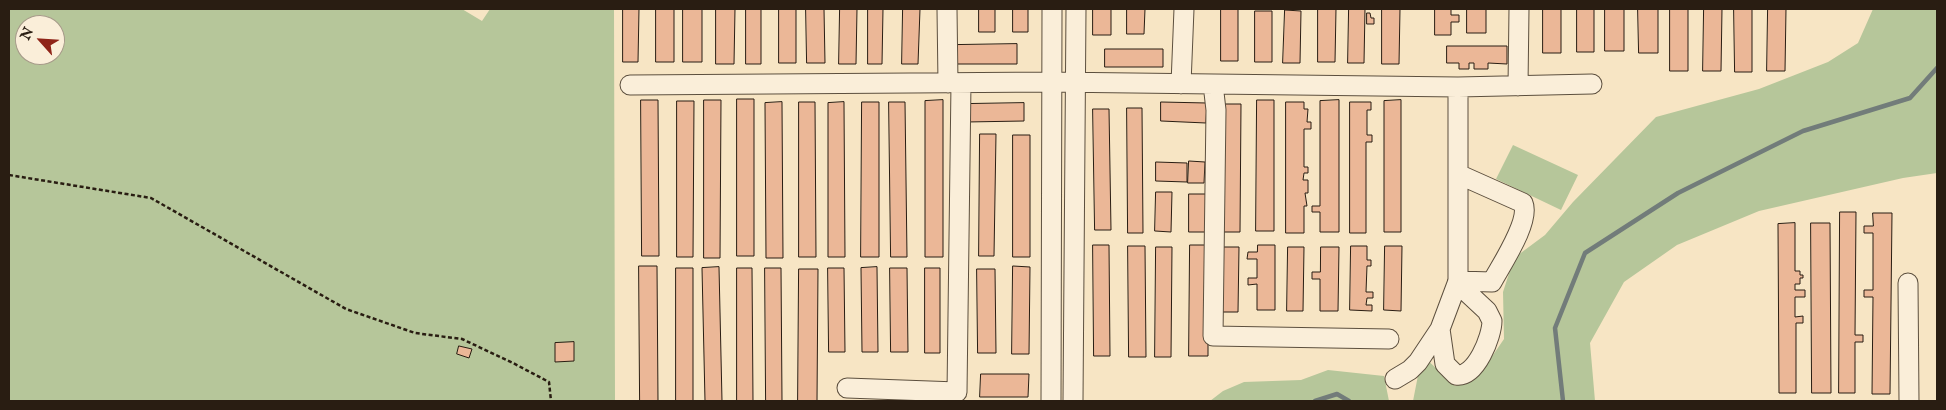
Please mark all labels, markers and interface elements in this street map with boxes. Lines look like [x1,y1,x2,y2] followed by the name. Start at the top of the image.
[15,15,65,65] north arrow
[17,24,38,43] text: N

